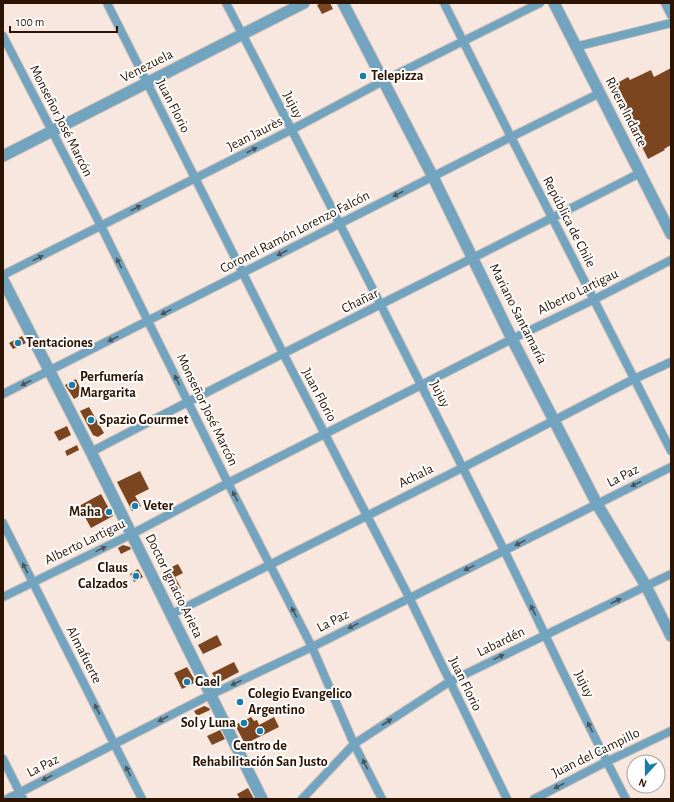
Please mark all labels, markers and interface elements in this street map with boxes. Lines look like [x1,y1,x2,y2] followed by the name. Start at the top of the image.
[10,8,117,34] scale bar
[16,16,44,28] text: 100 m
[119,47,176,85] street label: Venezuela
[27,63,95,179] street label: Monseñor José Marcón
[371,69,424,83] place label: Telepizza
[358,71,368,81] marker: Telepizza
[602,75,650,149] street label: Rivera Indarte
[154,77,193,135] street label: Juan Florio
[280,89,306,121] street label: Jujuy
[225,114,285,154] street label: Jean Jaurès
[246,147,257,153] one-way arrow
[540,174,598,270] street label: República de Chile
[218,188,372,276] street label: Coronel Ramón Lorenzo Falcón
[392,191,404,197] one-way arrow
[130,205,141,212] one-way arrow
[276,250,288,256] one-way arrow
[32,254,44,261] one-way arrow
[116,258,122,269] one-way arrow
[487,262,550,367] street label: Mariano Santamaría
[535,266,621,318] street label: Alberto Lartigau
[339,286,381,316] street label: Chañar
[161,309,172,315] one-way arrow
[108,335,119,342] one-way arrow
[26,336,93,350] place label: Tentaciones
[13,338,23,348] marker: Tentaciones
[174,352,240,468] street label: Monseñor José Marcón
[299,366,339,424] street label: Juan Florio
[80,370,144,400] place label: Perfumería Margarita
[174,374,180,385] one-way arrow
[427,378,453,410] street label: Jujuy
[21,380,32,386] one-way arrow
[67,380,77,390] marker: Perfumería Margarita
[99,413,189,427] place label: Spazio Gourmet
[86,415,96,425] marker: Spazio Gourmet
[396,461,436,490] street label: Achala
[605,462,641,490] street label: La Paz
[630,481,642,487] one-way arrow
[232,490,238,502] one-way arrow
[143,499,173,513] place label: Veter
[130,501,140,511] marker: Veter
[69,505,101,519] place label: Maha
[104,507,114,517] marker: Maha
[42,516,128,568] street label: Alberto Lartigau
[143,532,206,641] street label: Doctor Ignacio Arieta
[514,539,526,546] one-way arrow
[95,546,106,552] one-way arrow
[78,561,128,591] place label: Claus Calzados
[22,562,28,574] one-way arrow
[463,565,475,571] one-way arrow
[131,571,141,581] marker: Claus Calzados
[611,598,622,604] one-way arrow
[530,604,536,615] one-way arrow
[291,606,297,618] one-way arrow
[315,607,351,635] street label: La Paz
[347,623,358,629] one-way arrow
[64,624,104,686] street label: Almafuerte
[475,624,527,660] street label: Labardén
[493,654,505,660] one-way arrow
[446,655,484,713] street label: Juan Florio
[572,668,596,700] street label: Jujuy
[195,675,220,689] place label: Gael
[182,677,192,687] marker: Gael
[230,680,242,686] one-way arrow
[248,687,352,717] place label: Colegio Evangelico Argentino
[235,697,245,707] marker: Colegio Evangelico Argentino
[94,703,100,715] one-way arrow
[157,716,169,722] one-way arrow
[181,716,236,730] place label: Sol y Luna
[239,718,249,728] marker: Sol y Luna
[382,718,392,726] one-way arrow
[587,721,593,732] one-way arrow
[255,726,265,736] marker: Centro de Rehabilitación San Justo
[550,726,642,780] street label: Juan del Campillo
[192,739,328,769] place label: Centro de Rehabilitación San Justo
[25,752,61,780] street label: La Paz
[626,754,666,794] north arrow
[361,758,368,770] one-way arrow
[125,766,131,777] one-way arrow
[41,775,53,782] one-way arrow
[637,776,648,789] text: N
[554,783,565,789] one-way arrow

